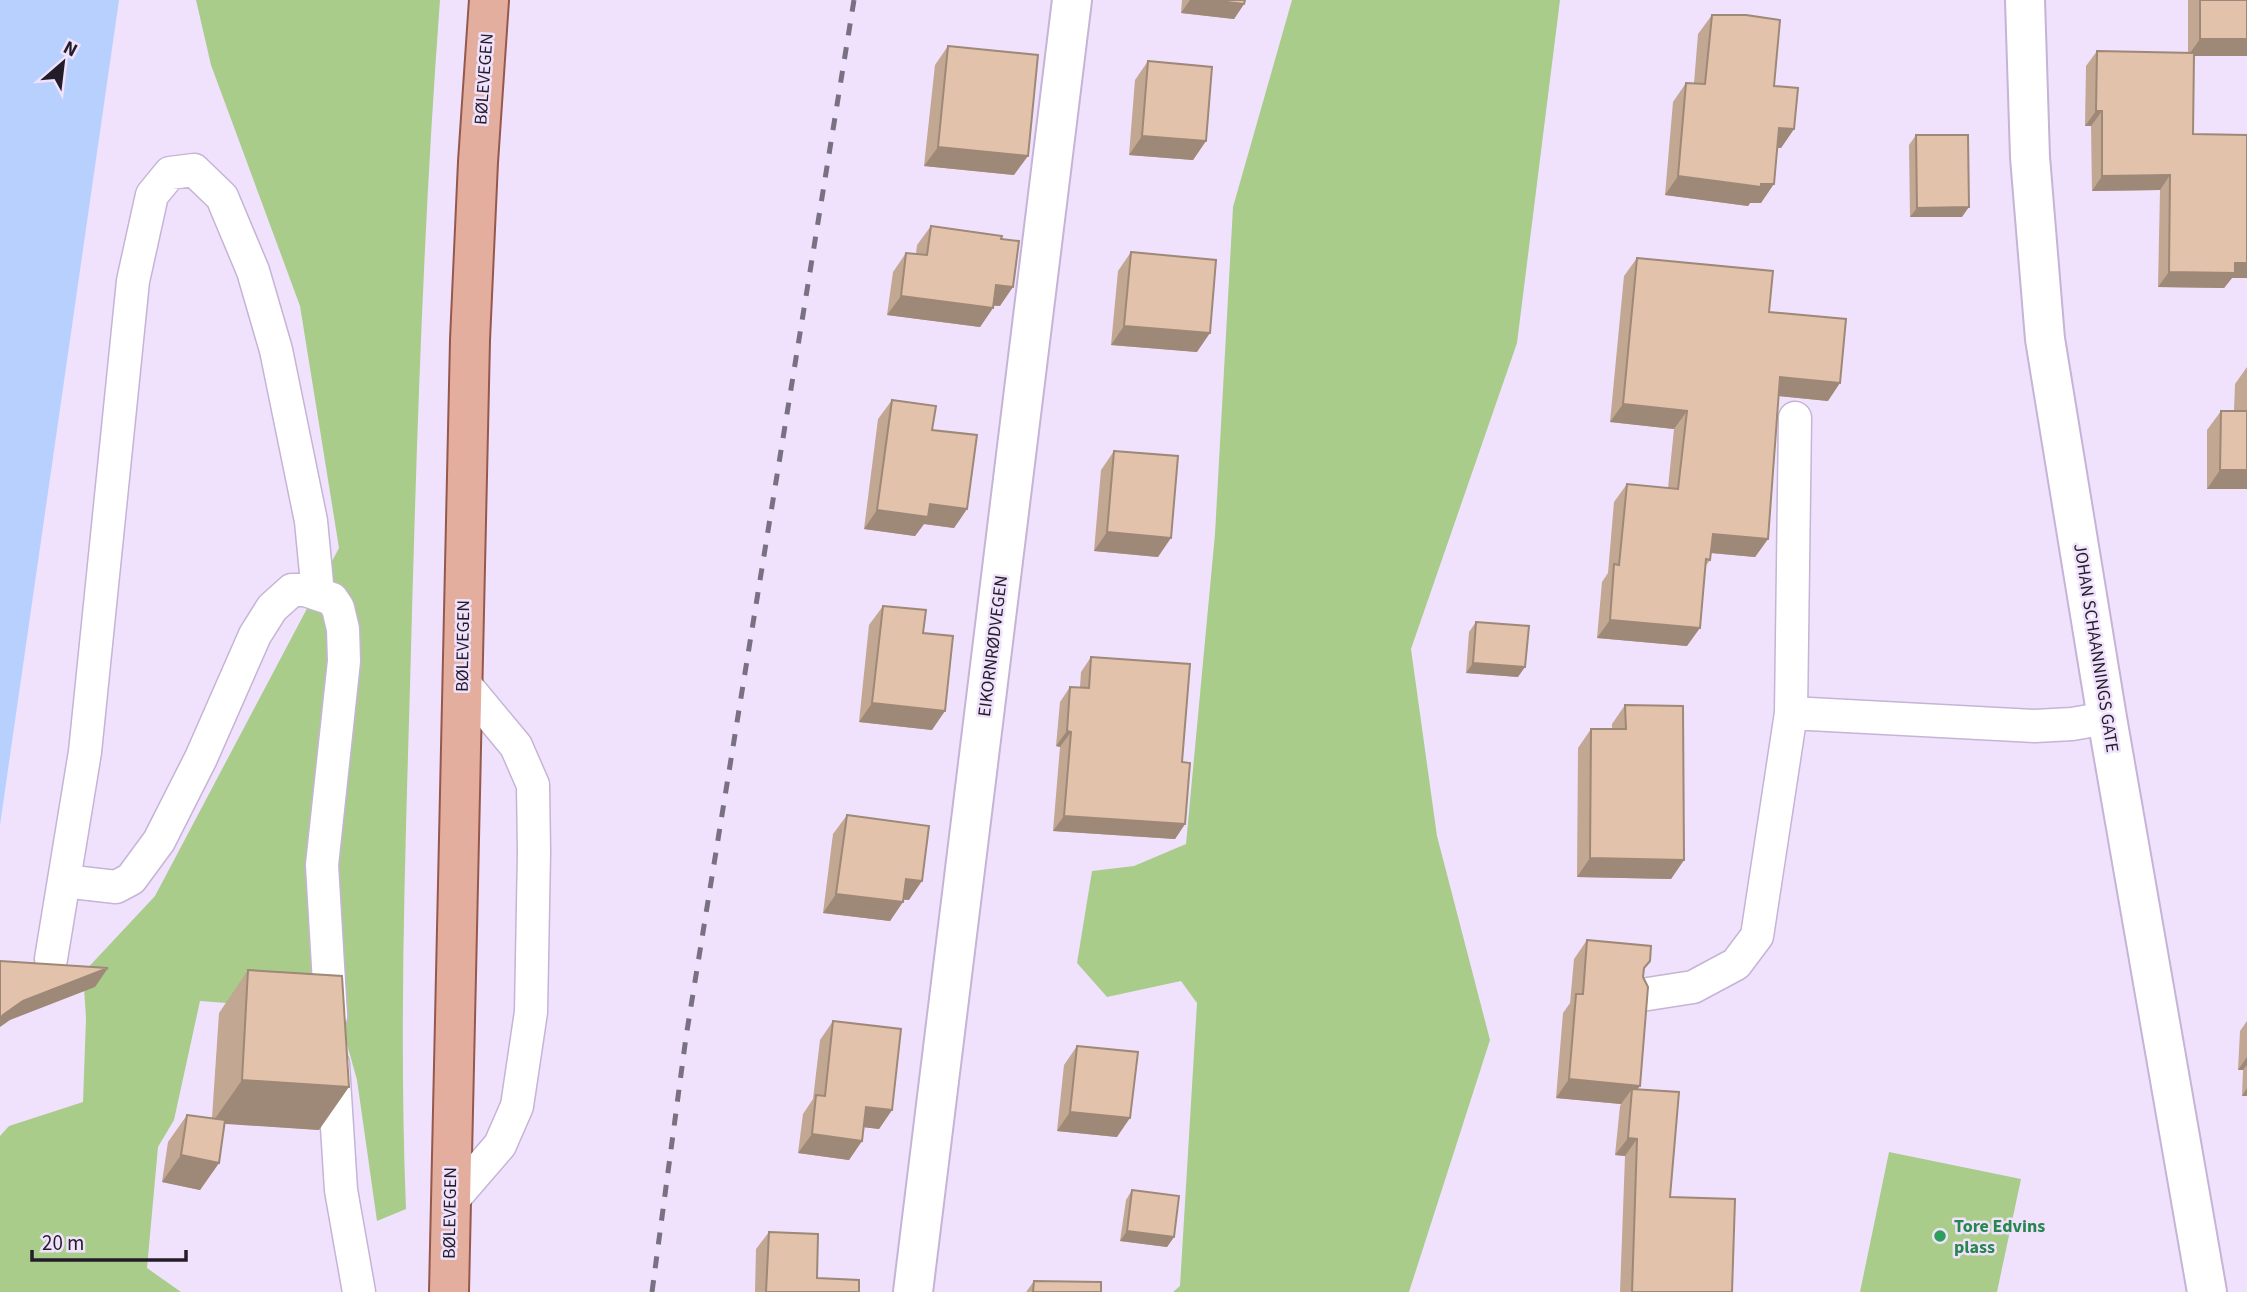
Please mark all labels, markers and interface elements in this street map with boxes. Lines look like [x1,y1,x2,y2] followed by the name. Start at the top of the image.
[28,28,98,98] north arrow
[468,32,500,126] street label: BØLEVEGEN
[58,34,82,64] text: N
[2067,542,2125,754] street label: JOHAN SCHAANNINGS GATE
[972,574,1014,718] street label: EIKORNRØDVEGEN
[450,600,476,692] street label: BØLEVEGEN
[437,1167,463,1259] street label: BØLEVEGEN
[1954,1214,2045,1260] place label: Tore Edvins plass
[32,1218,186,1262] scale bar
[42,1228,84,1258] text: 20 m
[1932,1228,1948,1244] marker: Tore Edvins plass

